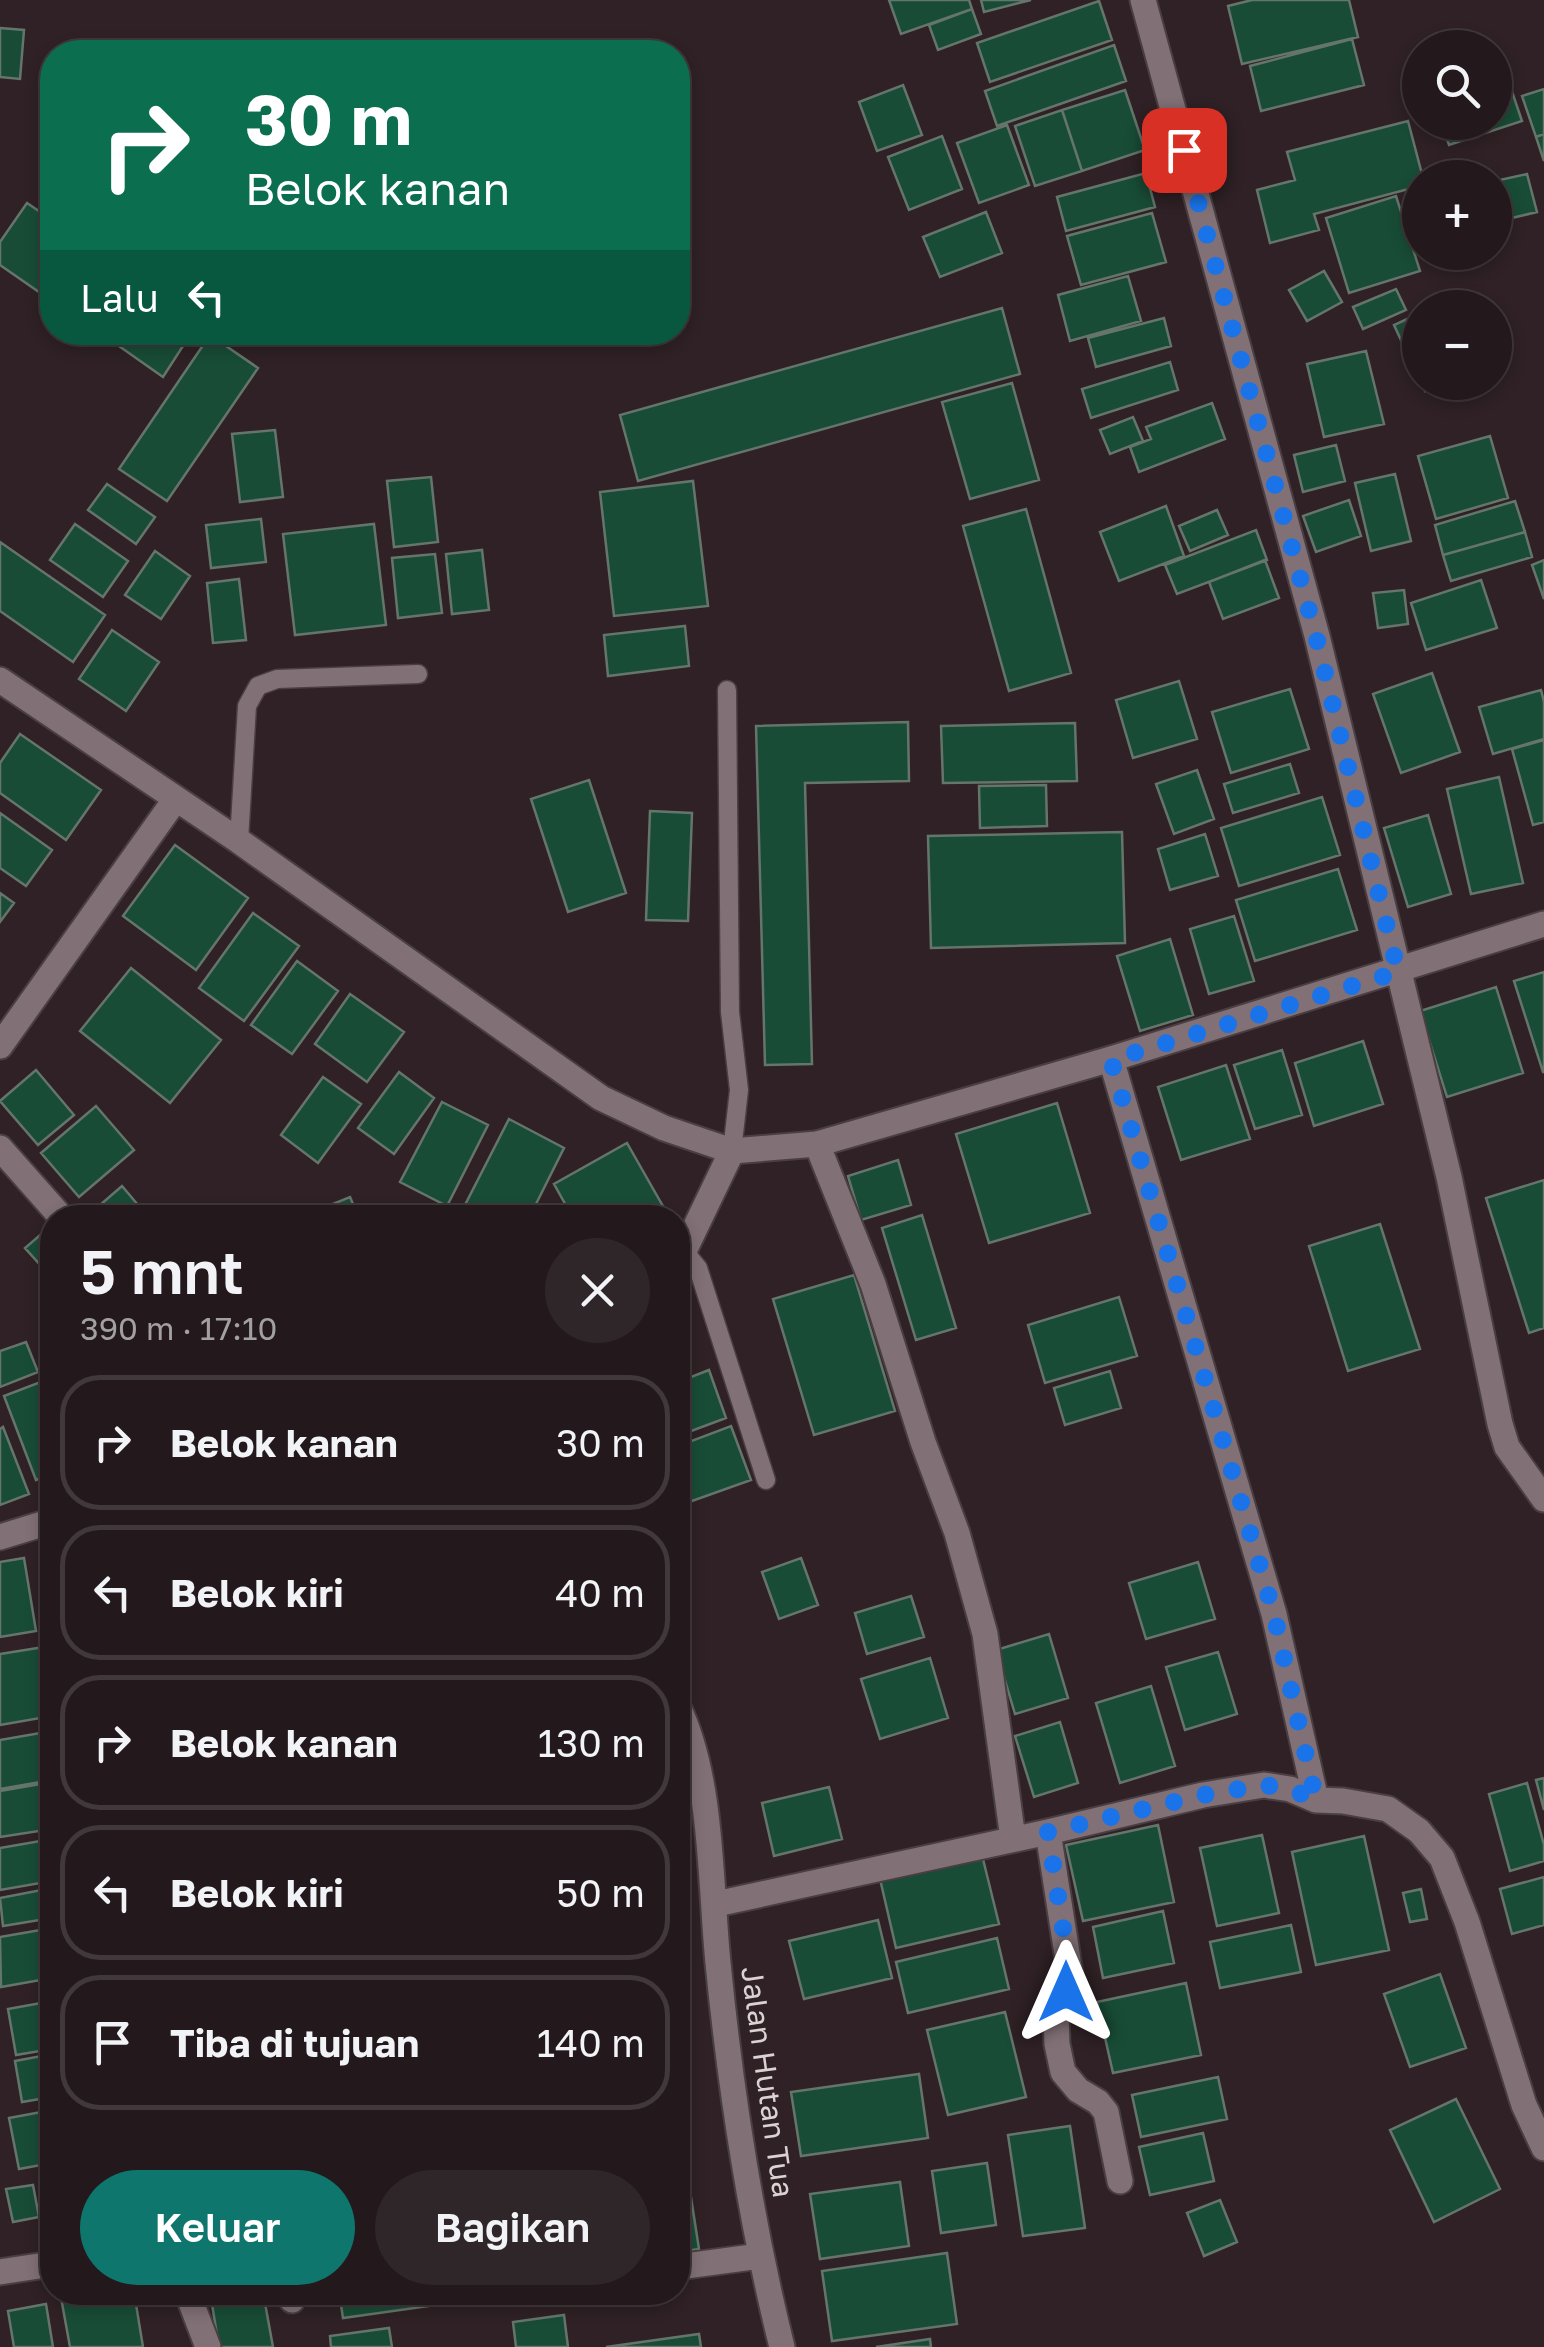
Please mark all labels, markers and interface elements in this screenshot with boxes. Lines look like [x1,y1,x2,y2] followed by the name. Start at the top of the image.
[1402,30,1512,400] map controls
[1402,30,1512,140] button: search
[245,76,412,160] text: 30 m
[80,80,210,210] icon: right
[1142,108,1227,193] pin
[1157,123,1212,178] icon: arrive
[1402,160,1512,270] button: +
[245,161,510,215] text: Belok kanan
[179,270,234,325] icon: left
[80,275,159,320] text: Lalu
[1402,290,1512,400] button: −
[80,1235,244,1307] text: 5 mnt
[545,1238,650,1343] button: close
[80,1309,277,1347] text: 390 m · 17:10
[85,1415,140,1470] icon: right
[170,1420,398,1465] text: Belok kanan
[556,1420,645,1465] text: 30 m
[85,1565,140,1620] icon: left
[170,1570,344,1615] text: Belok kiri
[555,1570,645,1615] text: 40 m
[85,1715,140,1770] icon: right
[170,1720,398,1765] text: Belok kanan
[538,1720,645,1765] text: 130 m
[85,1865,140,1920] icon: left
[170,1870,344,1915] text: Belok kiri
[556,1870,645,1915] text: 50 m
[1014,1940,1118,2044] position arrow
[734,1964,802,2200] street label: Jalan Hutan Tua
[85,2015,140,2070] icon: arrive
[170,2020,419,2065] text: Tiba di tujuan
[537,2020,645,2065] text: 140 m
[80,2170,355,2285] button: Keluar
[375,2170,650,2285] button: Bagikan

